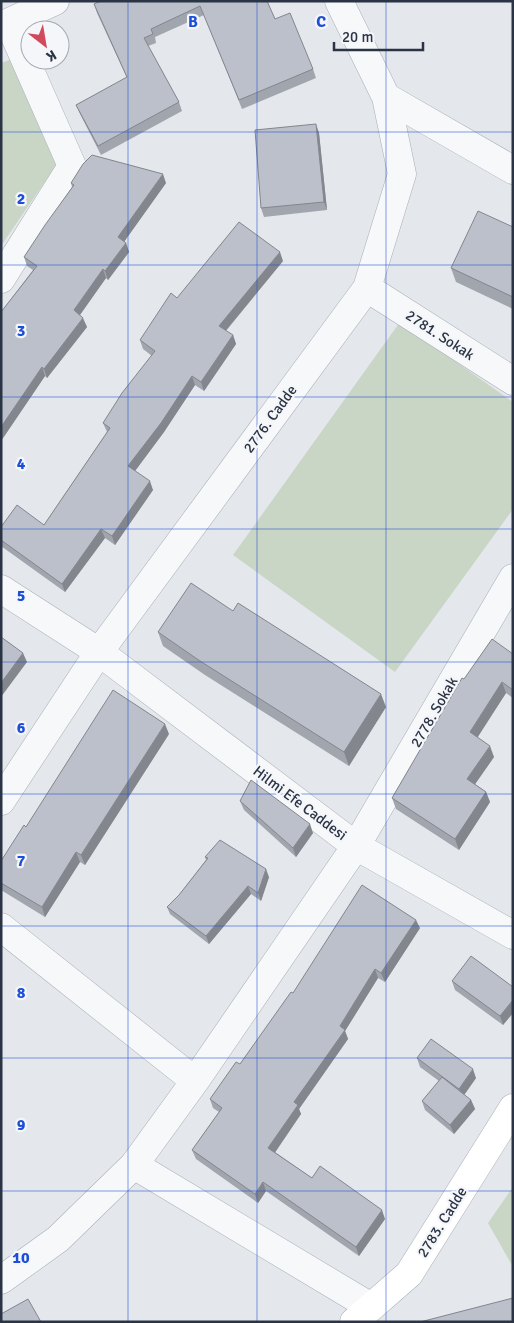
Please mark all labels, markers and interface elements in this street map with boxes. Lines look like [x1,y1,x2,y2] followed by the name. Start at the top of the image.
[188,12,198,32] text: B
[316,12,326,32] text: C
[20,20,70,70] north arrow
[334,20,423,52] scale bar
[342,28,373,46] text: 20 m
[43,46,60,65] text: K
[17,189,25,209] text: 2
[402,306,478,364] street label: 2781. Sokak
[17,321,25,341] text: 3
[239,382,301,456] street label: 2776. Cadde
[17,454,26,474] text: 4
[17,586,25,606] text: 5
[407,673,462,750] street label: 2778. Sokak
[17,718,26,738] text: 6
[250,762,350,844] street label: Hilmi Efe Caddesi
[17,851,26,871] text: 7
[17,983,26,1003] text: 8
[17,1115,26,1135] text: 9
[413,1183,471,1261] street label: 2783. Cadde
[12,1248,30,1268] text: 10

